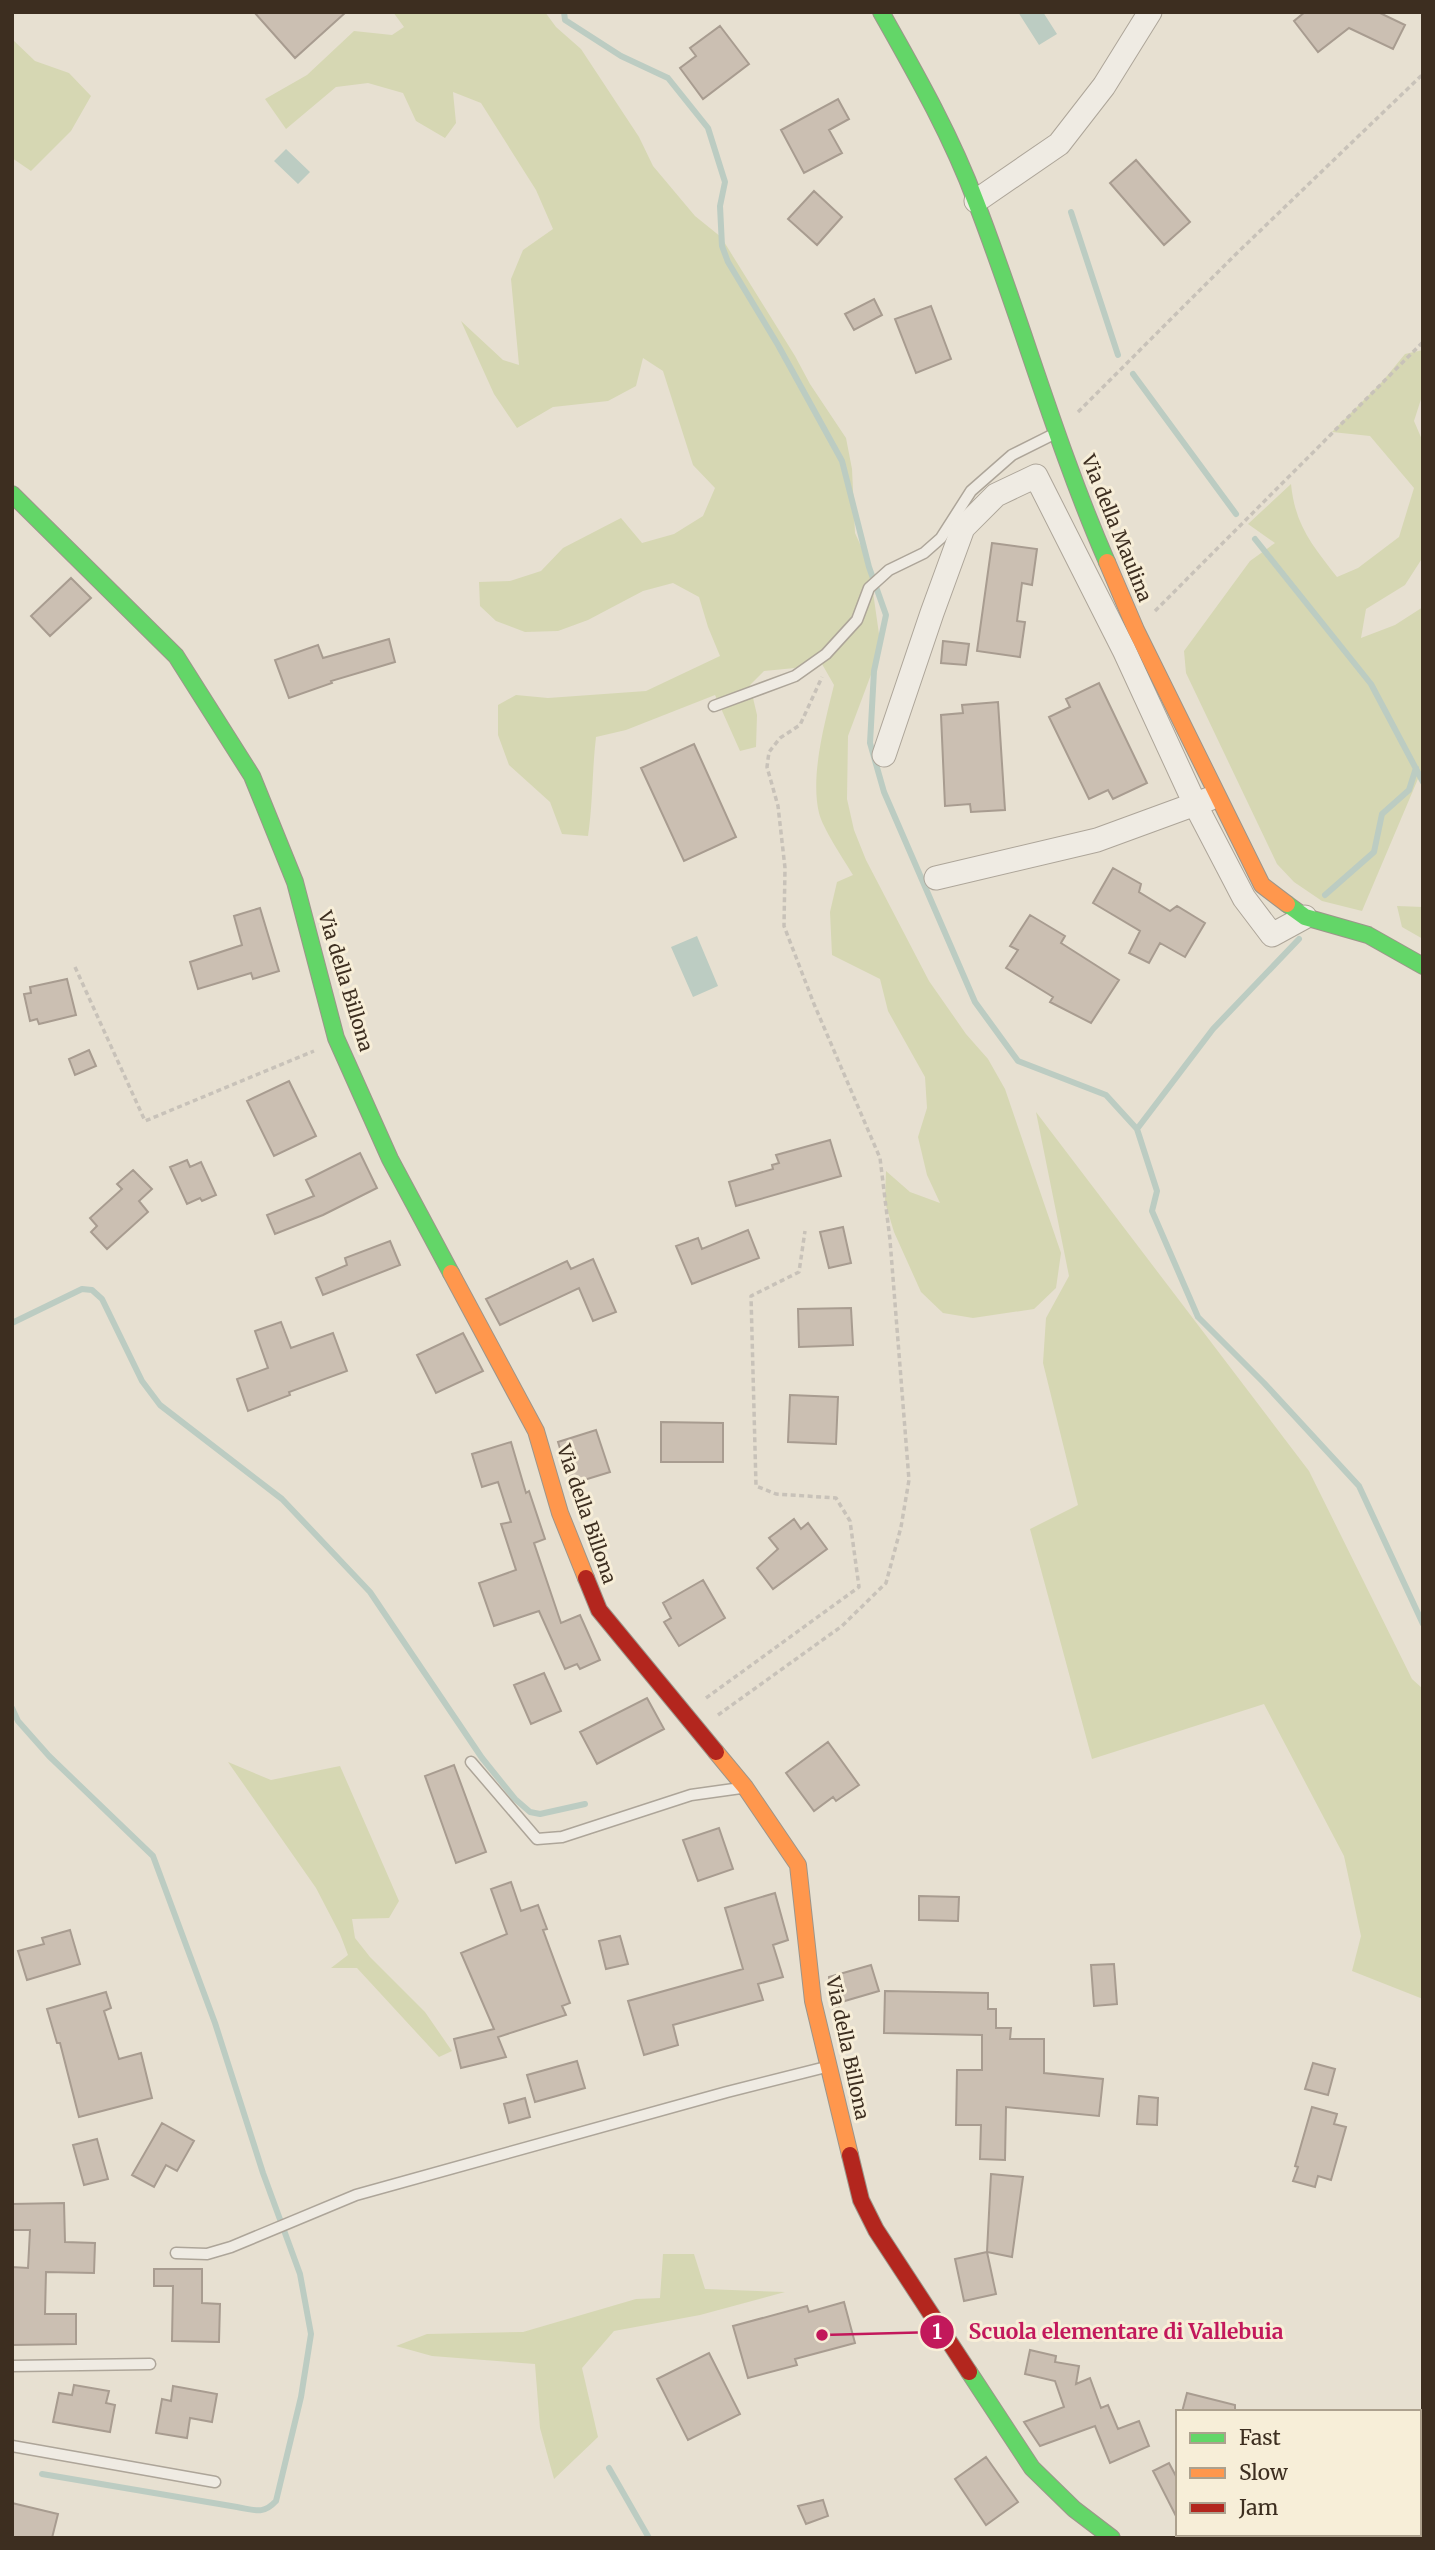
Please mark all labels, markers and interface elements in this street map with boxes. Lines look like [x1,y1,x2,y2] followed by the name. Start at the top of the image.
[1076,450,1157,605] street label: Via della Maulina
[313,907,379,1054] street label: Via della Billona
[552,1440,622,1587] street label: Via della Billona
[821,1973,875,2122] street label: Via della Billona
[919,2311,1297,2353] callout: Scuola elementare di Vallebuia
[932,2318,942,2345] text: 1
[969,2318,1284,2345] text: Scuola elementare di Vallebuia
[1176,2410,1421,2536] legend
[1239,2424,1281,2451] text: Fast
[1239,2459,1288,2486] text: Slow
[1238,2494,1278,2521] text: Jam

